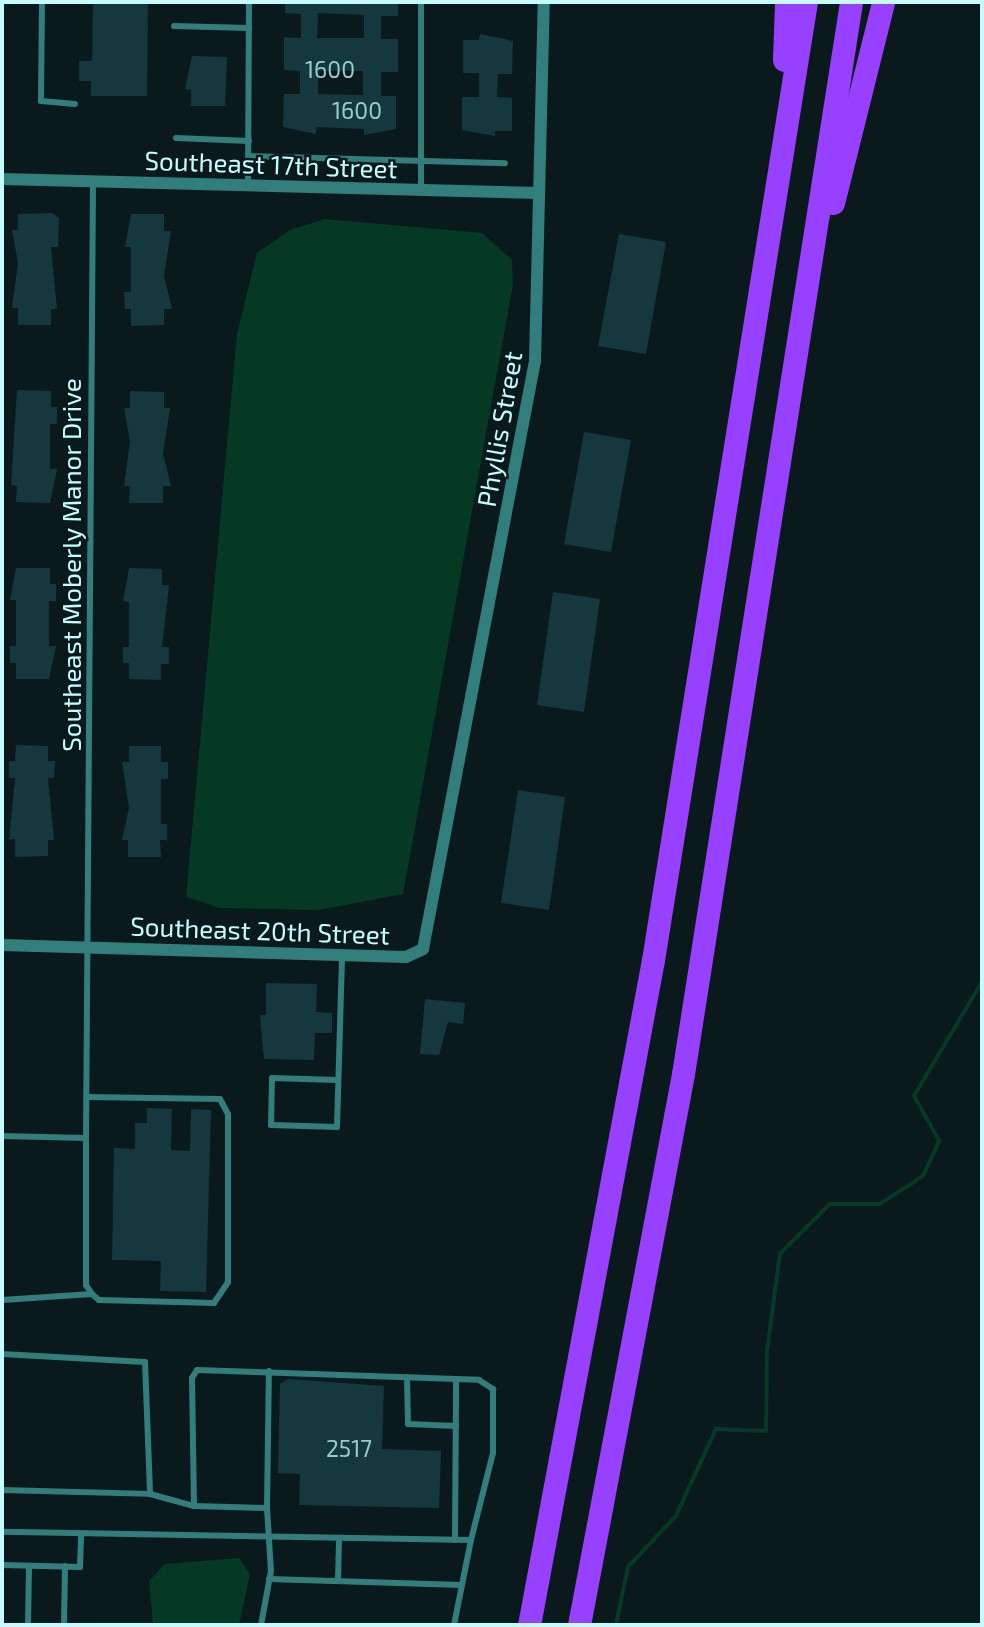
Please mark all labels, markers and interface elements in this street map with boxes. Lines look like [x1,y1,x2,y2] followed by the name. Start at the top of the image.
[305,55,355,83] house number: 1600
[332,96,382,124] house number: 1600
[144,144,398,184] street label: Southeast 17th Street
[470,349,528,509] street label: Phyllis Street
[55,378,87,752] street label: Southeast Moberly Manor Drive
[130,910,390,950] street label: Southeast 20th Street
[326,1434,372,1462] house number: 2517

